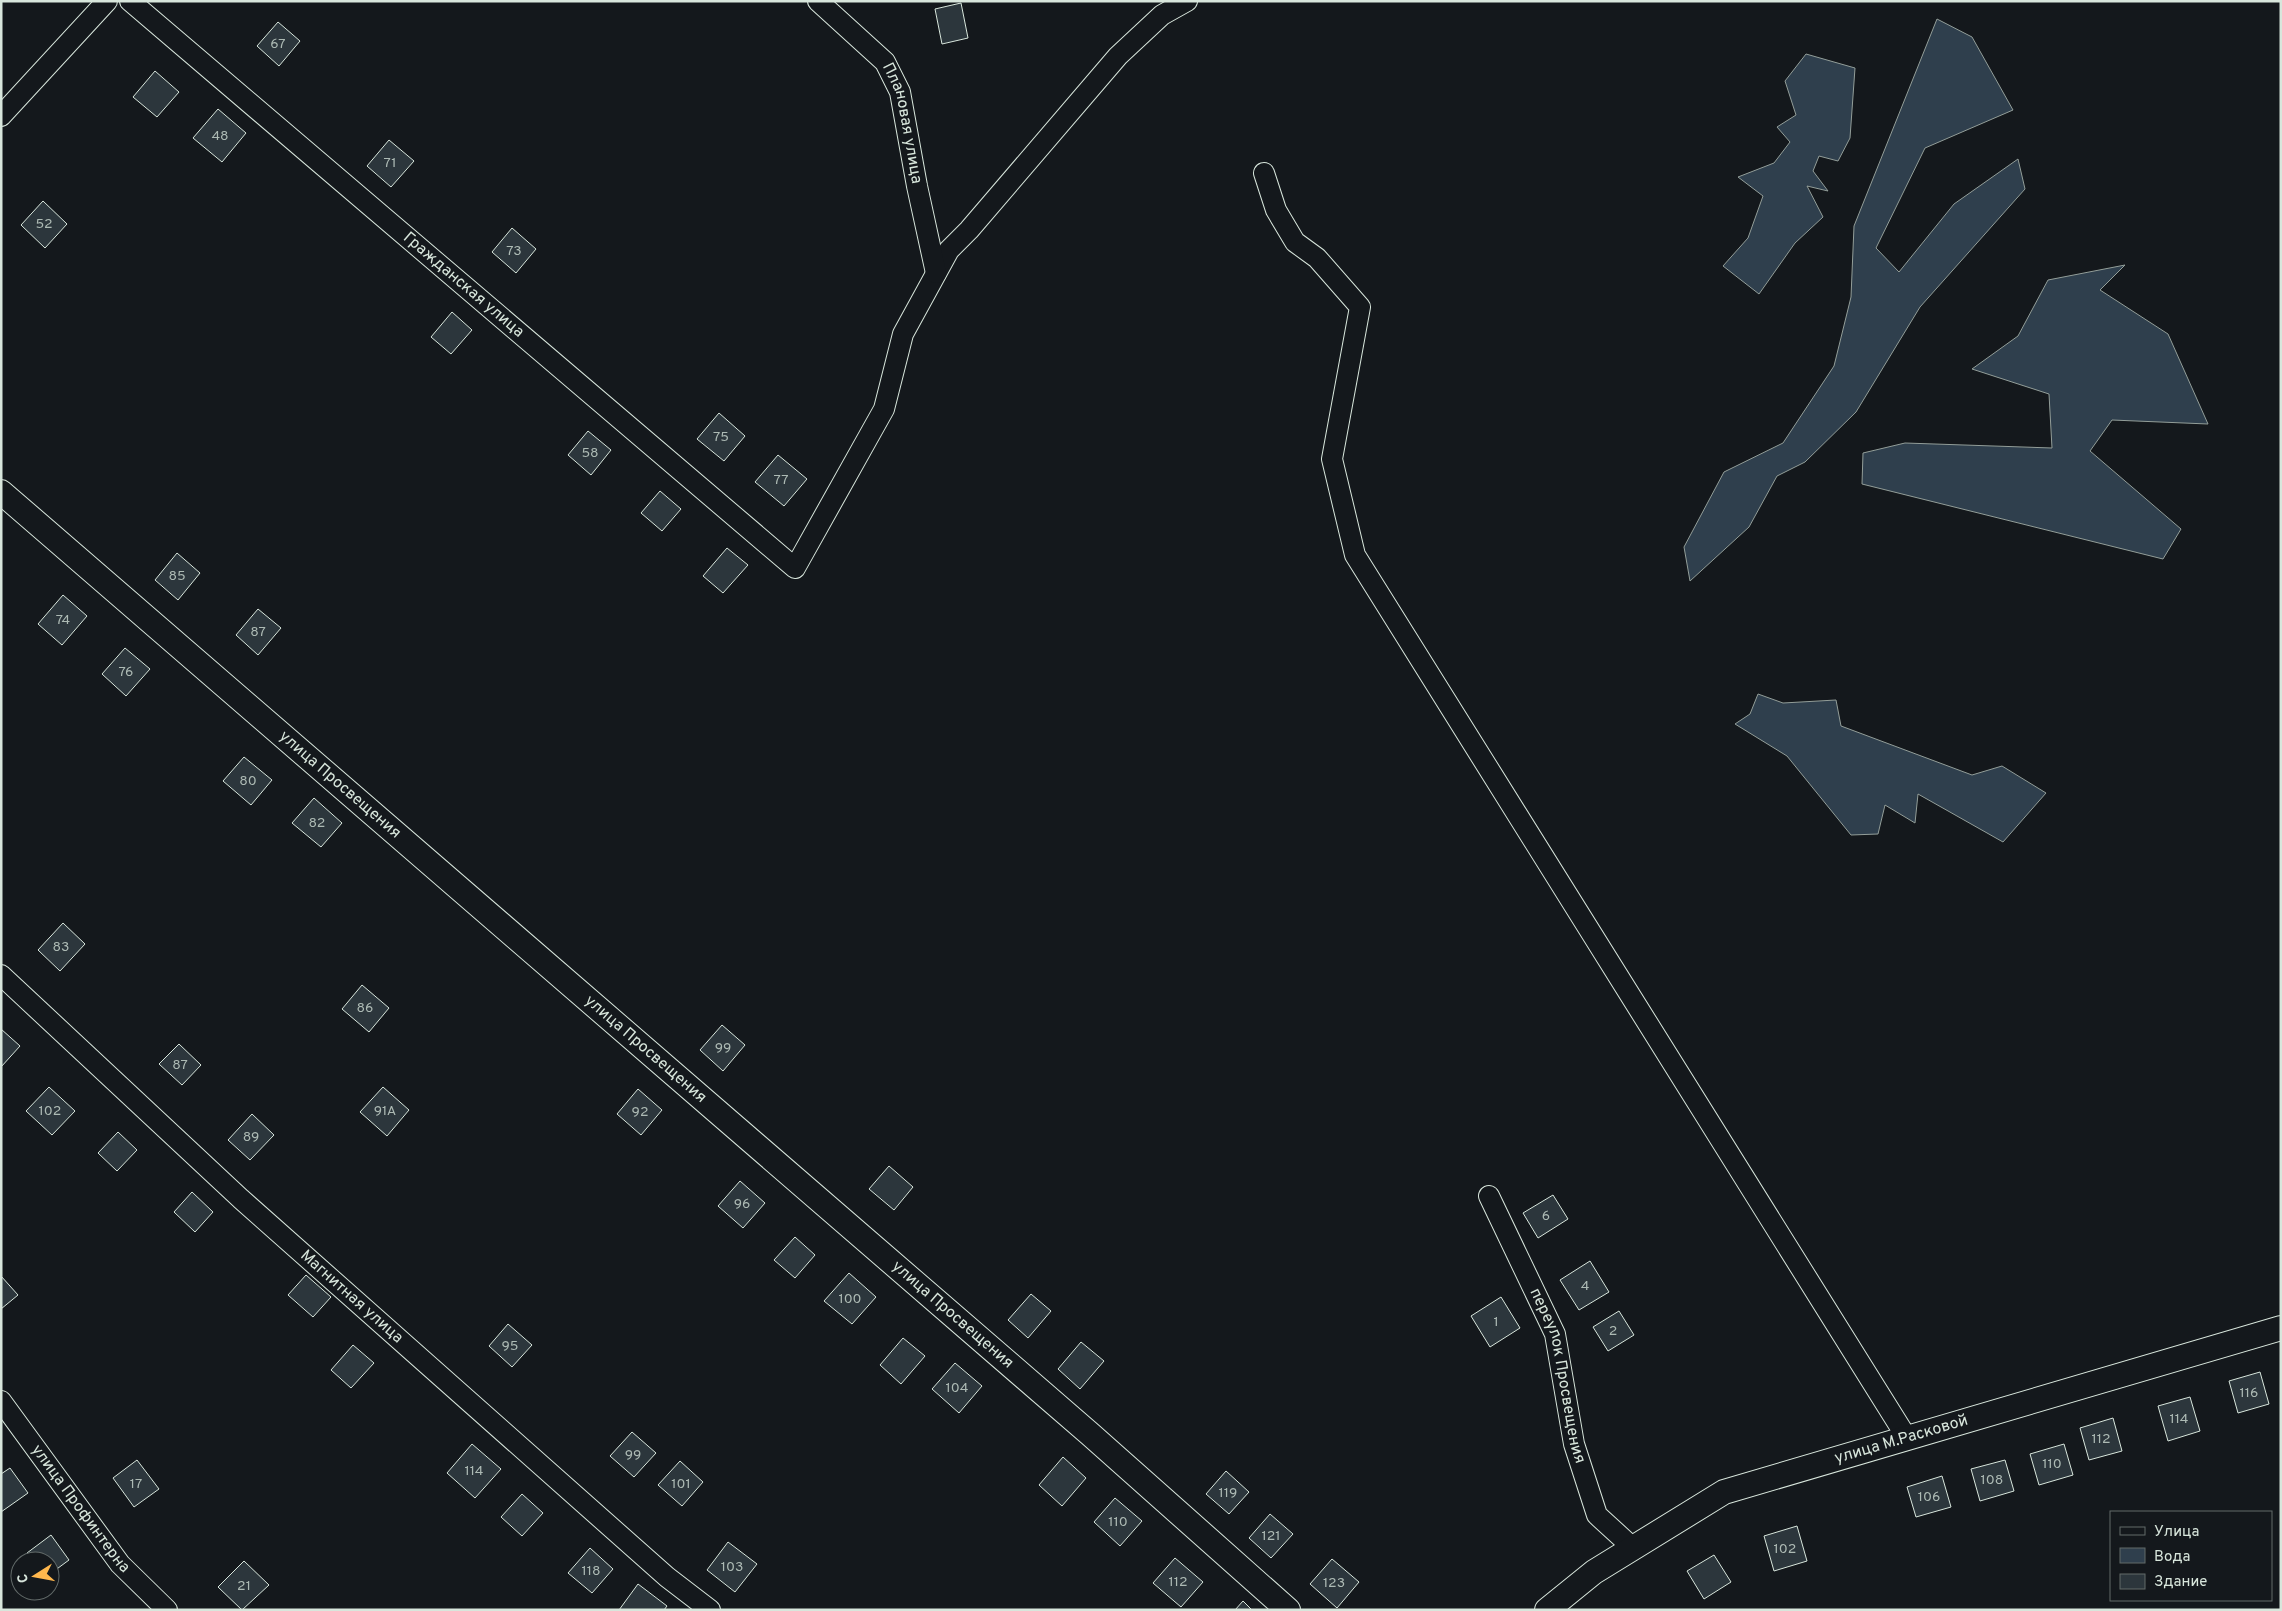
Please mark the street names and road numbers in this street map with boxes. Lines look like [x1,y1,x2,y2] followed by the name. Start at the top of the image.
[877,59,926,185] street label: Плановая улица
[399,228,528,342] street label: Гражданская улица
[275,727,405,843] street label: улица Просвещения
[580,991,711,1108] street label: улица Просвещения
[296,1246,407,1348] street label: Магнитная улица
[887,1257,1018,1373] street label: улица Просвещения
[1525,1285,1590,1466] street label: переулок Просвещения
[1832,1411,1970,1469] street label: улица М.Расковой
[26,1441,134,1578] street label: улица Профинтерна

